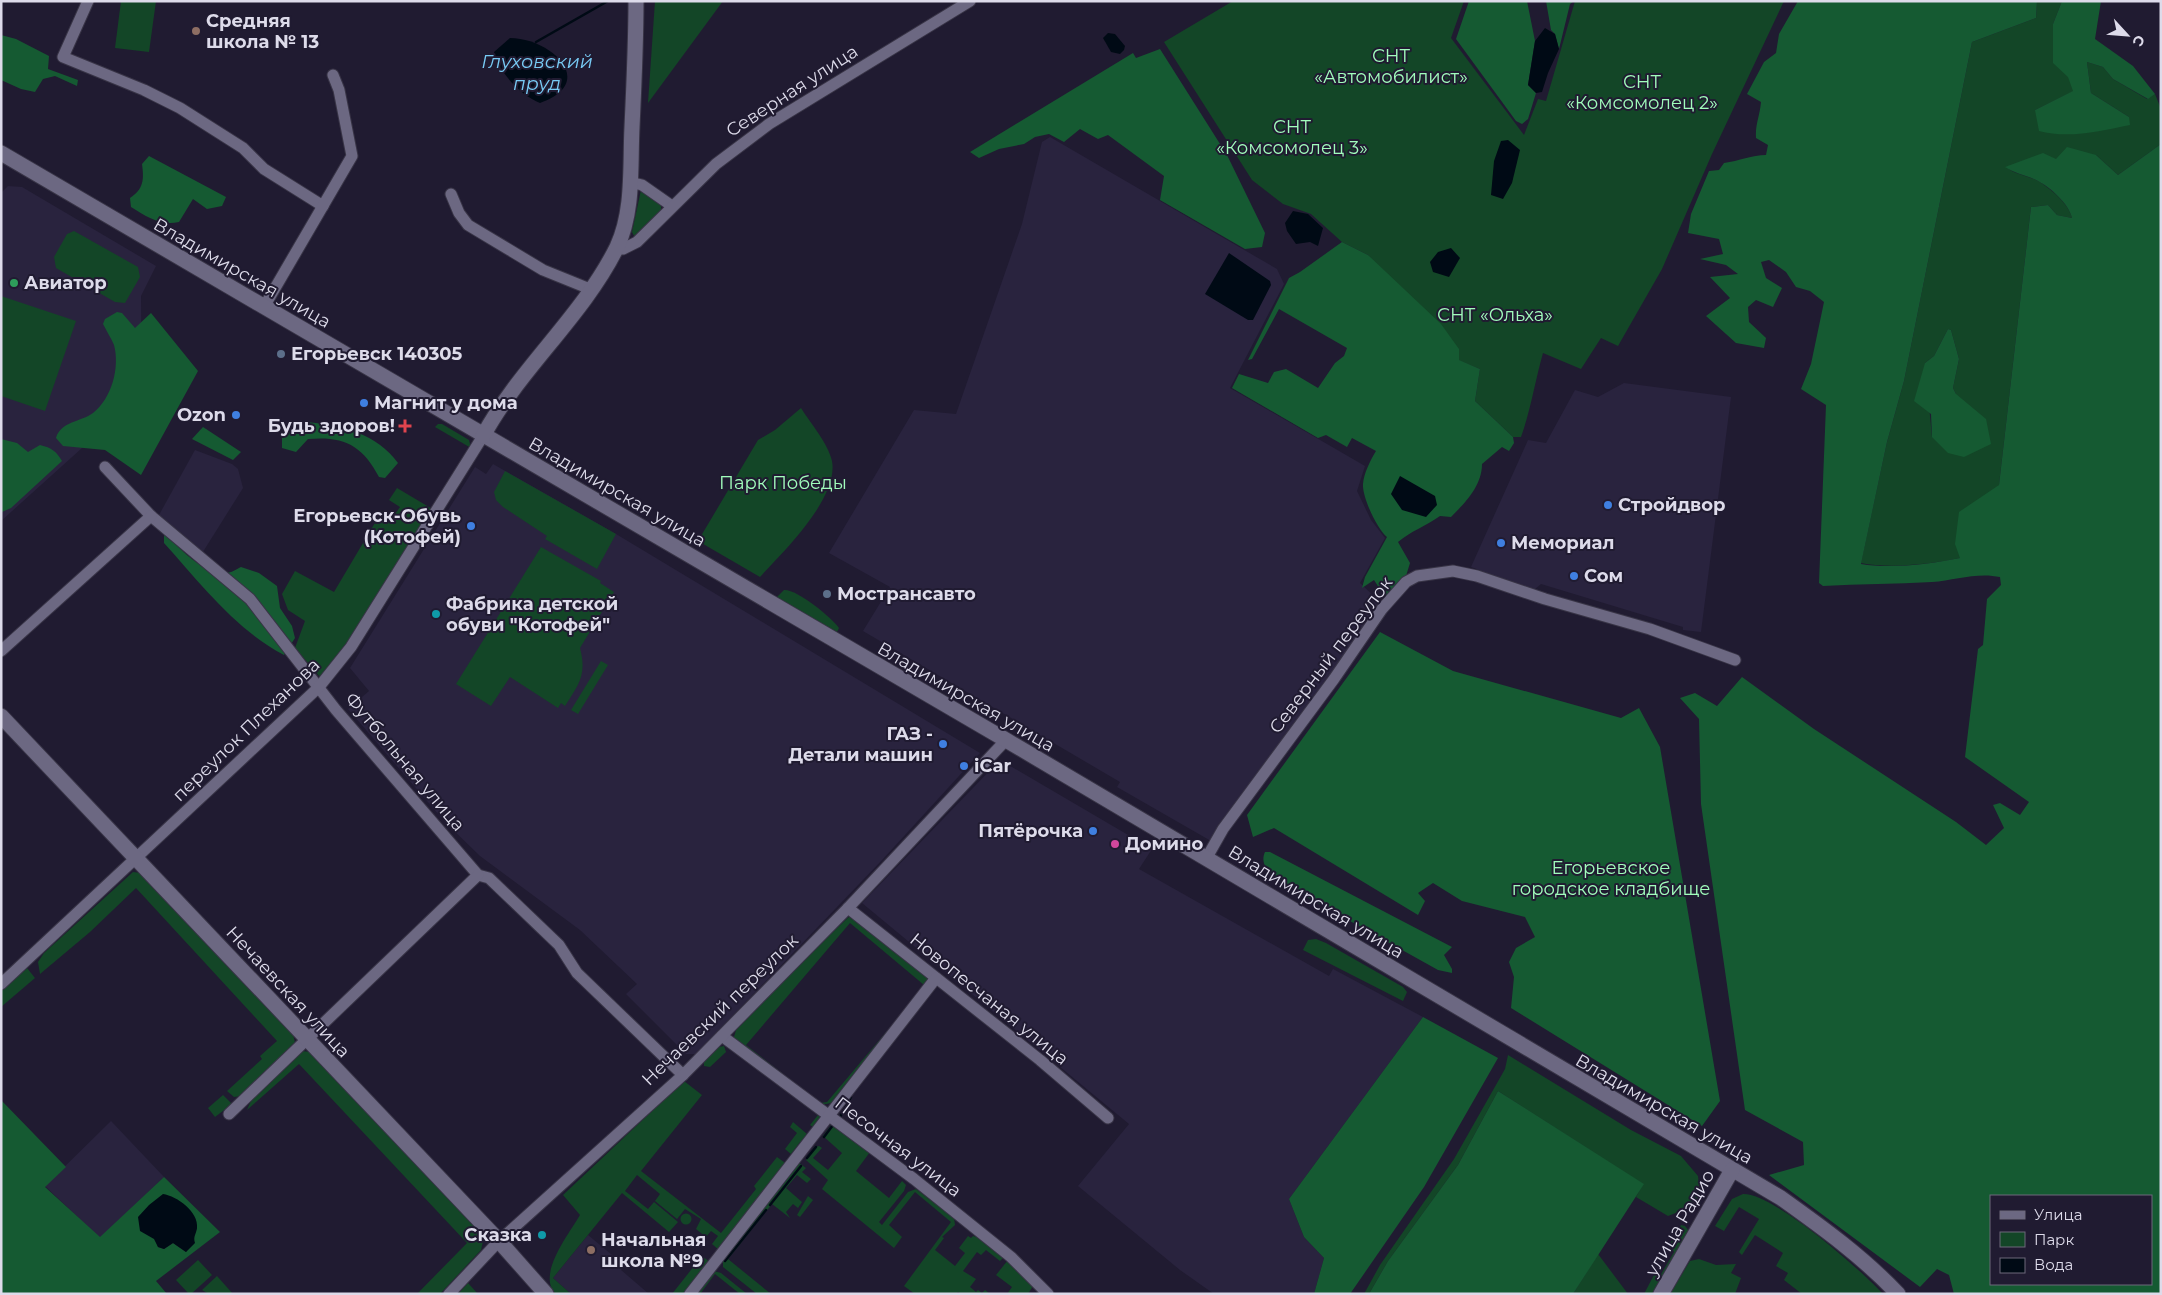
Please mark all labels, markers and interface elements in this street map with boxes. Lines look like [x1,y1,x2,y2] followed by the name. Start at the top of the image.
[206,10,319,53] place label: Средняя школа № 13
[2102,10,2152,60] north arrow
[190,25,202,37] marker: Средняя школа № 13
[2128,32,2149,49] text: С
[722,40,862,142] street label: Северная улица
[1314,45,1468,88] park label: СНТ «Автомобилист»
[481,50,593,95] water label: Глуховский пруд
[1566,71,1718,114] park label: СНТ «Комсомолец 2»
[1216,116,1368,159] park label: СНТ «Комсомолец 3»
[149,213,335,333] street label: Владимирская улица
[24,272,107,294] place label: Авиатор
[8,277,20,289] marker: Авиатор
[1437,304,1553,326] park label: СНТ «Ольха»
[291,343,463,365] place label: Егорьевск 140305
[275,348,287,360] marker: Егорьевск 140305
[374,392,518,414] place label: Магнит у дома
[358,397,370,409] marker: Магнит у дома
[177,404,226,426] place label: Ozon
[230,409,242,421] marker: Ozon
[268,415,395,437] place label: Будь здоров!
[399,420,411,432] marker: Будь здоров!
[524,432,710,552] street label: Владимирская улица
[719,472,847,494] park label: Парк Победы
[1618,494,1726,516] place label: Стройдвор
[1602,499,1614,511] marker: Стройдвор
[293,505,461,548] place label: Егорьевск-Обувь (Котофей)
[465,520,477,532] marker: Егорьевск-Обувь (Котофей)
[1511,532,1614,554] place label: Мемориал
[1495,537,1507,549] marker: Мемориал
[1584,565,1623,587] place label: Сом
[1568,570,1580,582] marker: Сом
[1265,572,1398,738] street label: Северный переулок
[837,583,976,605] place label: Мострансавто
[821,588,833,600] marker: Мострансавто
[446,593,618,636] place label: Фабрика детской обуви "Котофей"
[430,608,442,620] marker: Фабрика детской обуви "Котофей"
[873,637,1059,757] street label: Владимирская улица
[168,654,324,806] street label: переулок Плеханова
[341,688,469,836] street label: Футбольная улица
[788,723,933,766] place label: ГАЗ - Детали машин
[937,738,949,750] marker: ГАЗ - Детали машин
[974,755,1011,777] place label: iCar
[958,760,970,772] marker: iCar
[978,820,1083,842] place label: Пятёрочка
[1087,825,1099,837] marker: Пятёрочка
[1125,833,1204,855] place label: Домино
[1109,838,1121,850] marker: Домино
[1224,841,1408,963] street label: Владимирская улица
[1512,857,1710,900] park label: Егорьевское городское кладбище
[221,922,355,1062] street label: Нечаевская улица
[905,928,1073,1070] street label: Новопесчаная улица
[637,929,803,1090] street label: Нечаевский переулок
[1571,1049,1757,1169] street label: Владимирская улица
[830,1092,966,1202] street label: Песочная улица
[1640,1166,1719,1281] street label: улица Радио
[1990,1195,2152,1285] legend
[2034,1205,2082,1224] text: Улица
[464,1224,532,1246] place label: Сказка
[536,1229,548,1241] marker: Сказка
[601,1229,706,1272] place label: Начальная школа №9
[2034,1230,2074,1249] text: Парк
[585,1244,597,1256] marker: Начальная школа №9
[2034,1255,2073,1274] text: Вода

